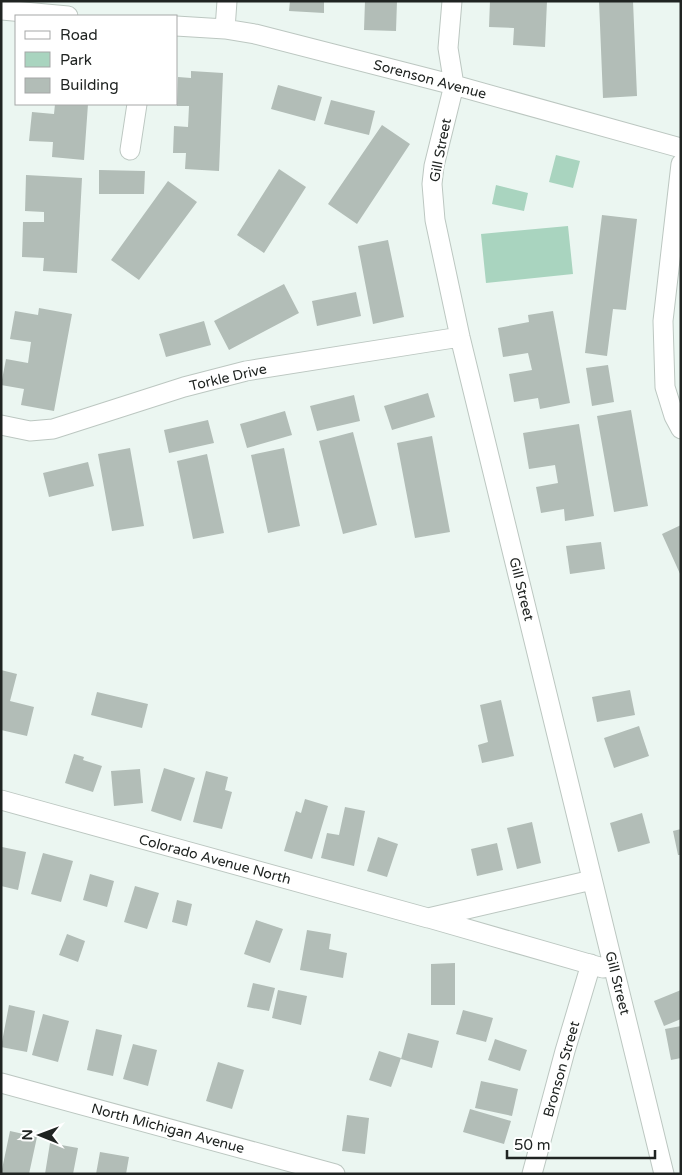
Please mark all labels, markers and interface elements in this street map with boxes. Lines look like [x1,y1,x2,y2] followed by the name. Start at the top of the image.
[15,15,178,105] legend
[60,26,98,44] text: Road
[60,51,92,69] text: Park
[372,56,488,103] street label: Sorenson Avenue
[60,76,119,94] text: Building
[426,116,455,183] street label: Gill Street
[188,360,268,395] street label: Torkle Drive
[505,556,538,623] street label: Gill Street
[137,831,293,888] street label: Colorado Avenue North
[601,950,634,1017] street label: Gill Street
[540,1018,584,1119] street label: Bronson Street
[89,1100,246,1157] street label: North Michigan Avenue
[15,1110,65,1160] north arrow
[507,1128,654,1160] scale bar
[19,1129,36,1141] text: N
[514,1136,551,1154] text: 50 m

